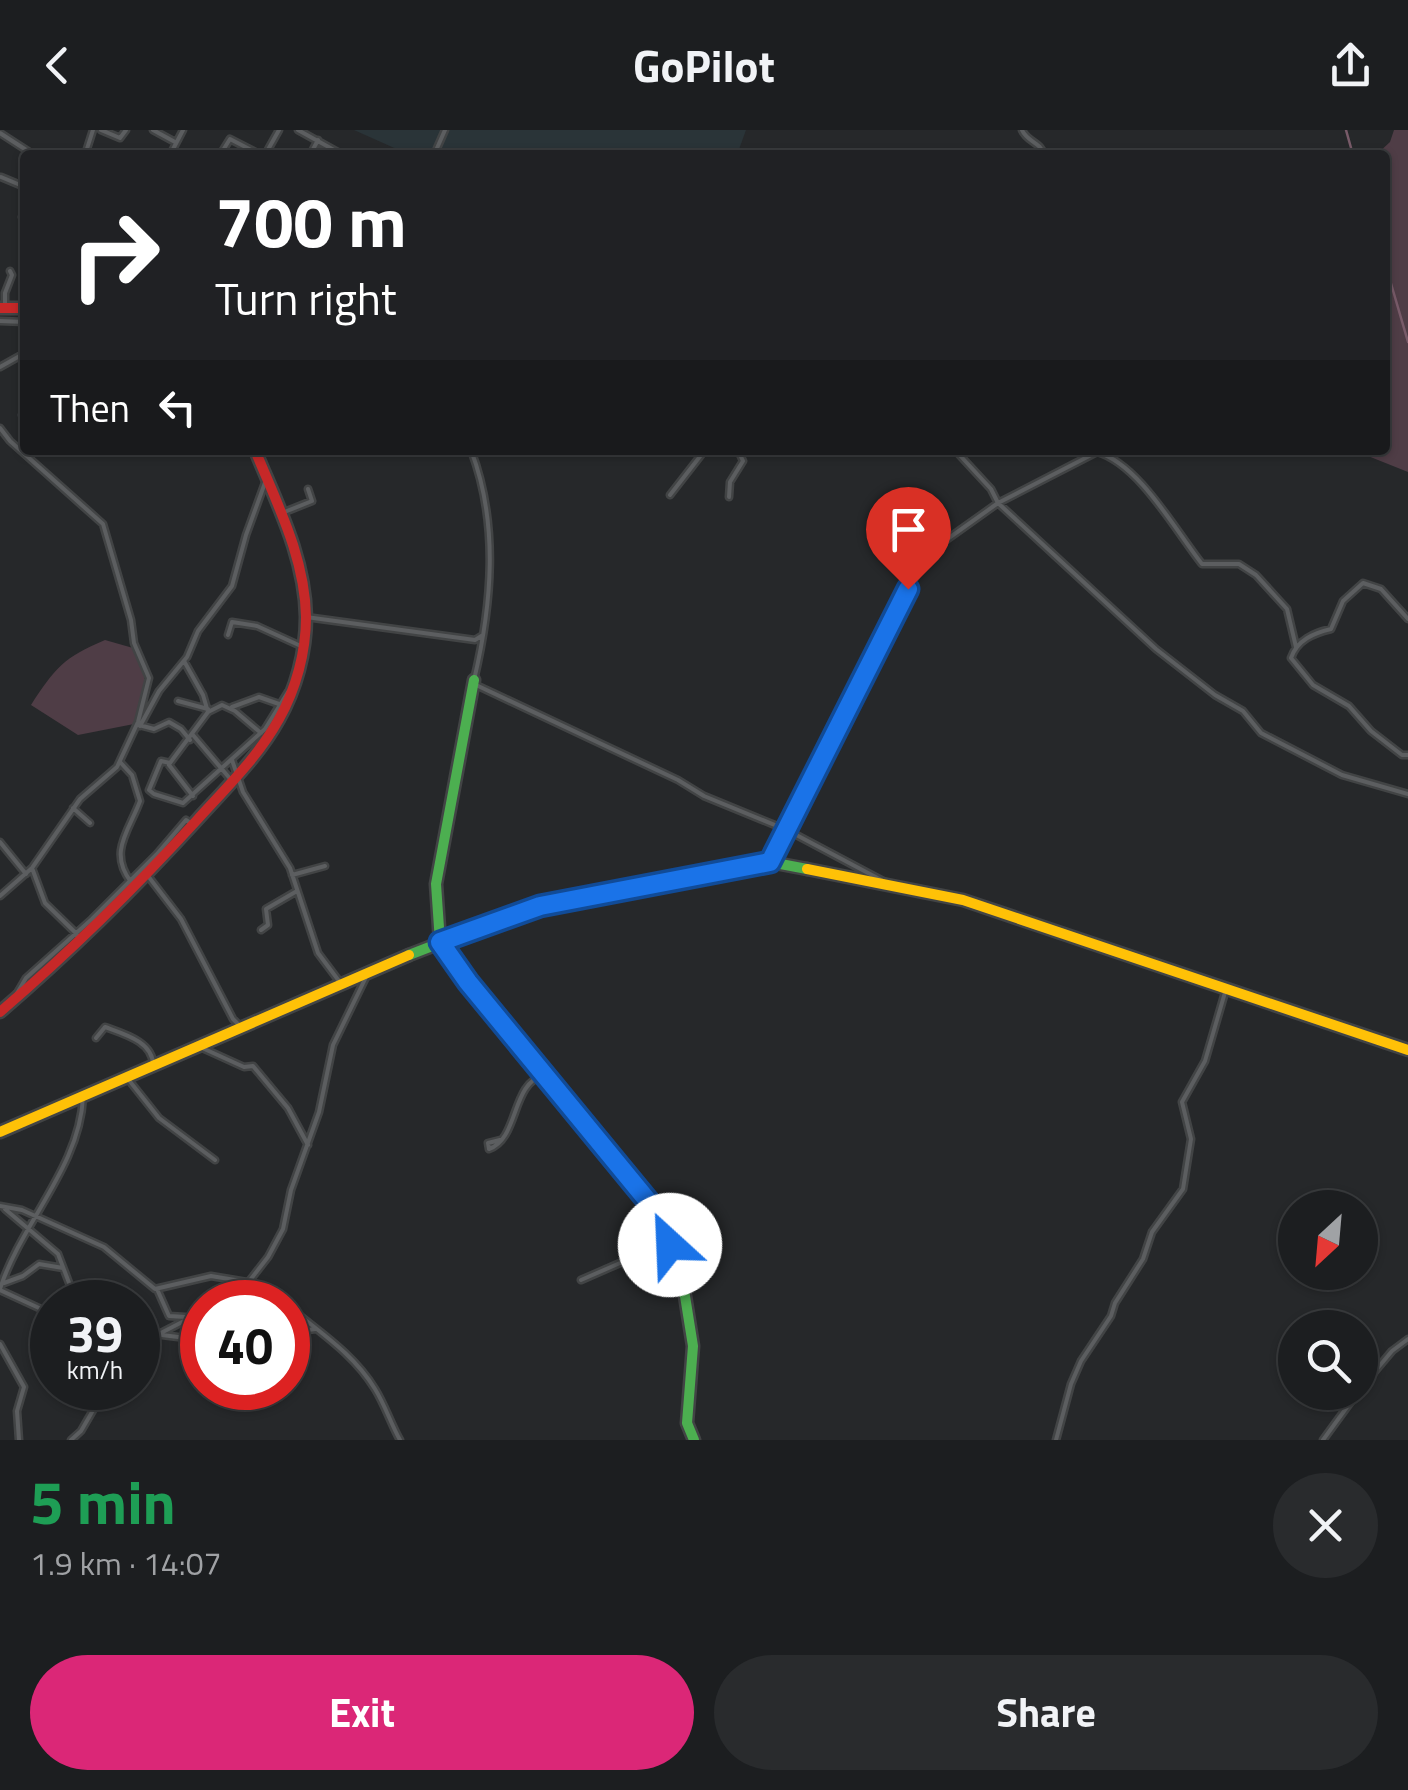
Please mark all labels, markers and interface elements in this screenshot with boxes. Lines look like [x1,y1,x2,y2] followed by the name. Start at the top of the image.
[633,31,775,99] text: GoPilot
[30,38,85,93] icon: back
[1323,38,1378,93] icon: share
[215,168,407,274] text: 700 m
[50,190,180,320] icon: right
[215,264,397,332] text: Turn right
[50,379,130,437] text: Then
[150,380,205,435] icon: left
[866,487,951,590] pin
[881,502,936,557] icon: arrive
[1278,1190,1378,1290] north arrow
[1278,1190,1378,1410] map controls
[618,1193,722,1297] position arrow
[180,1280,310,1410] speed limit sign: 40
[67,1295,123,1371] text: 39
[1278,1310,1378,1410] button: search
[67,1351,123,1389] text: km/h
[30,1456,176,1547] text: 5 min
[1273,1473,1378,1578] button: close
[30,1539,222,1587] text: 1.9 km · 14:07
[30,1655,694,1770] button: Exit
[714,1655,1378,1770] button: Share

